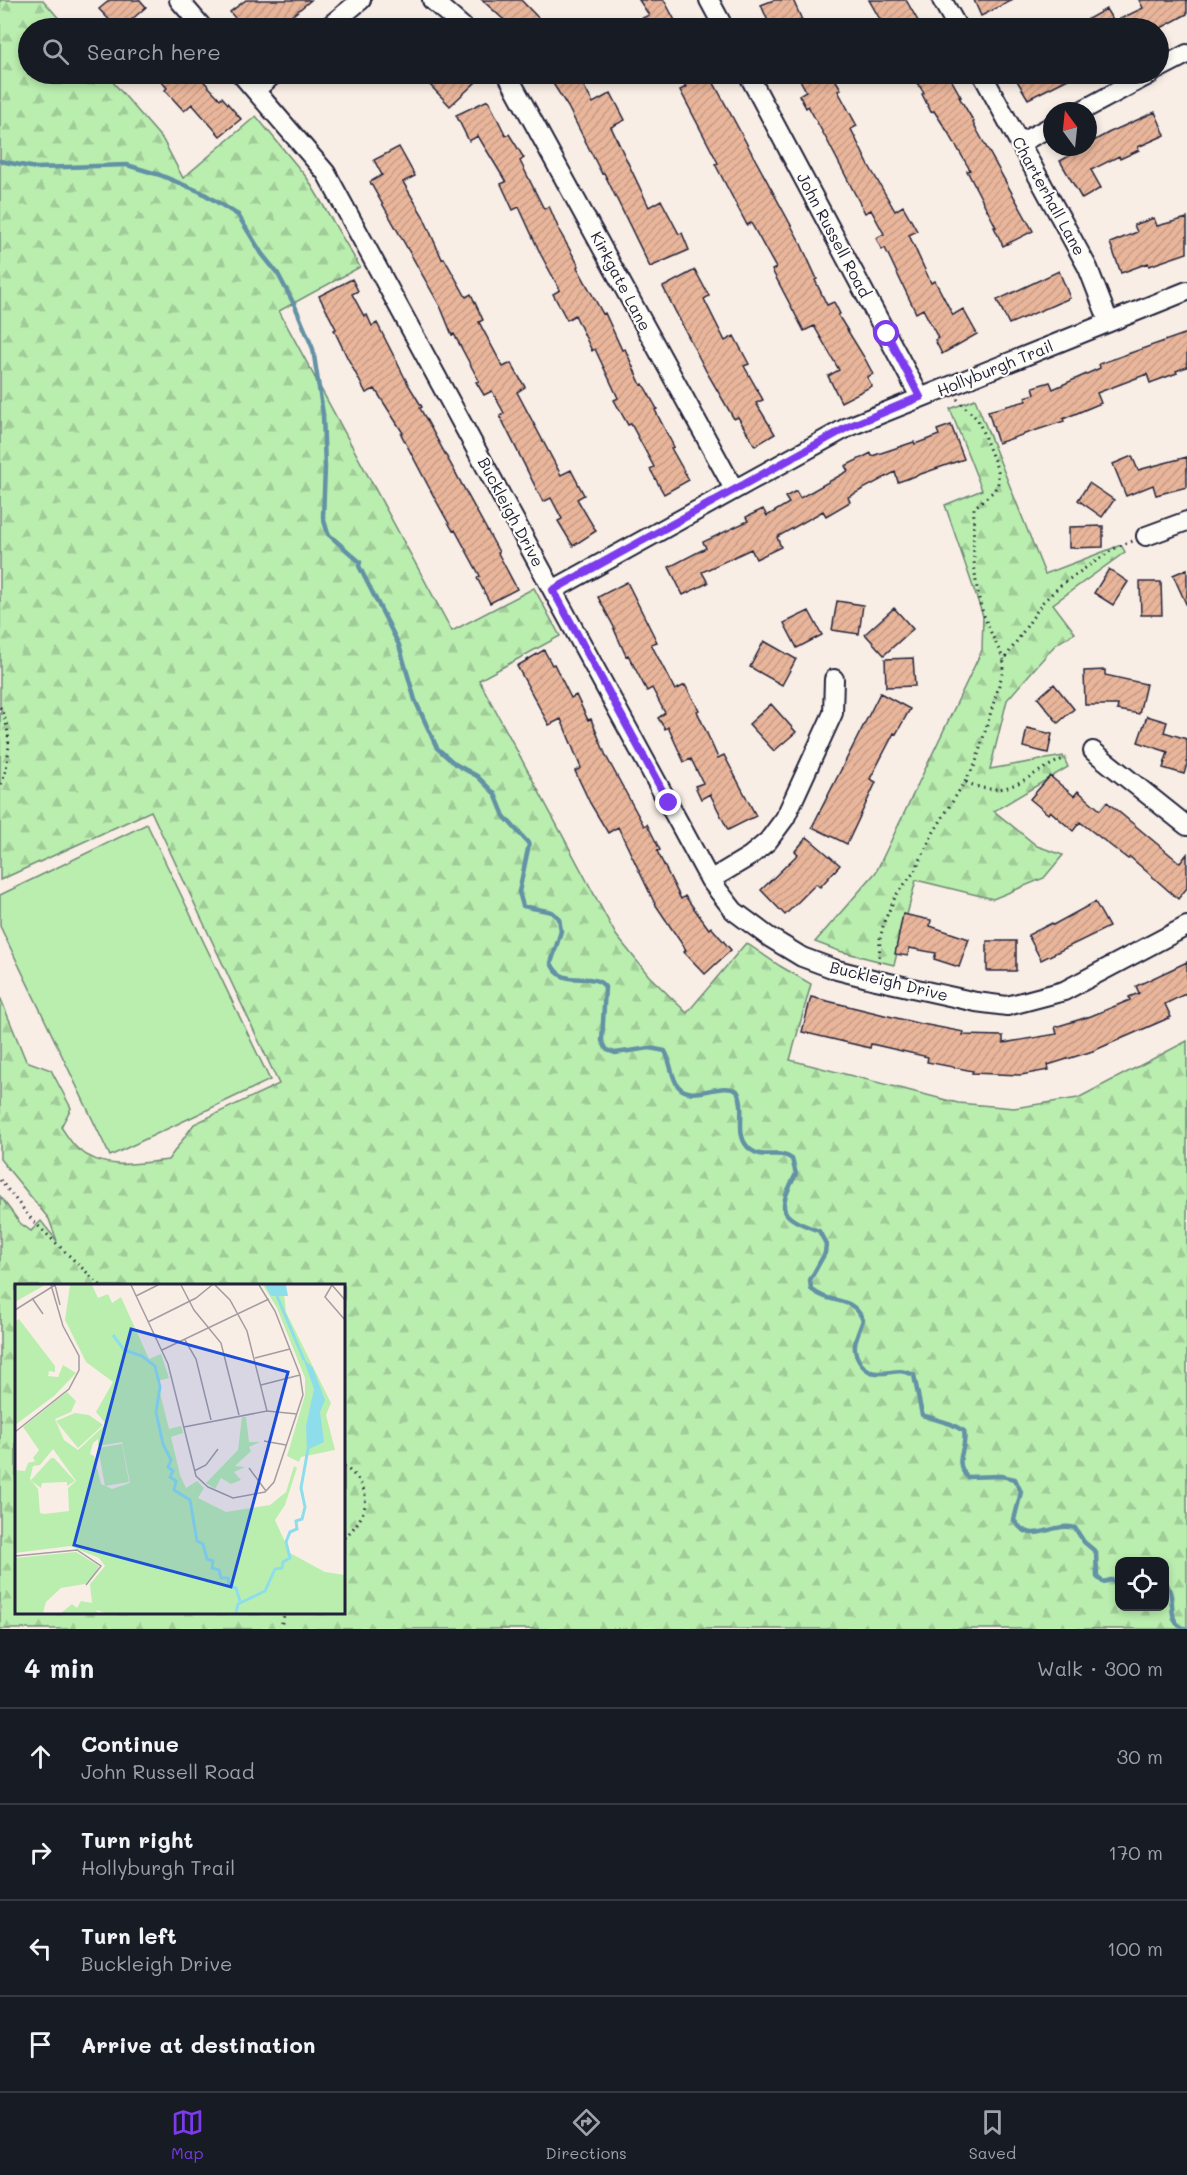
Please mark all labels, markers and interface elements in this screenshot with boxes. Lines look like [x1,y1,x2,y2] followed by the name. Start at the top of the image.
[18,18,1169,84] search box
[39,35,72,68] icon: search
[87,37,221,66] text: Search here
[1043,102,1097,156] north arrow
[1008,133,1091,259] street label: Charterhall Lane
[793,169,876,301] street label: John Russell Road
[586,227,656,334] street label: Kirkgate Lane
[873,320,899,346] route start
[934,335,1056,400] street label: Hollyburgh Trail
[474,453,549,570] street label: Buckleigh Drive
[655,789,681,815] route end
[828,956,950,1005] street label: Buckleigh Drive
[15,1284,345,1614] inset map
[1115,1557,1169,1611] map controls
[1115,1557,1169,1611] button: locate
[24,1651,94,1685] text: 4 min
[1037,1655,1163,1681] text: Walk · 300 m
[81,1729,179,1758] text: Continue
[24,1740,57,1773] icon: ahead
[1117,1743,1163,1769] text: 30 m
[81,1758,254,1784] text: John Russell Road
[81,1825,193,1854] text: Turn right
[24,1836,57,1869] icon: right
[1108,1839,1163,1865] text: 170 m
[81,1854,235,1880] text: Hollyburgh Trail
[81,1921,177,1950] text: Turn left
[24,1932,57,1965] icon: left
[1107,1935,1163,1961] text: 100 m
[81,1950,232,1976] text: Buckleigh Drive
[24,2028,57,2061] icon: arrive
[81,2030,316,2059] text: Arrive at destination
[171,2106,204,2163] tab: Map
[546,2106,627,2163] tab: Directions
[969,2106,1016,2163] tab: Saved

